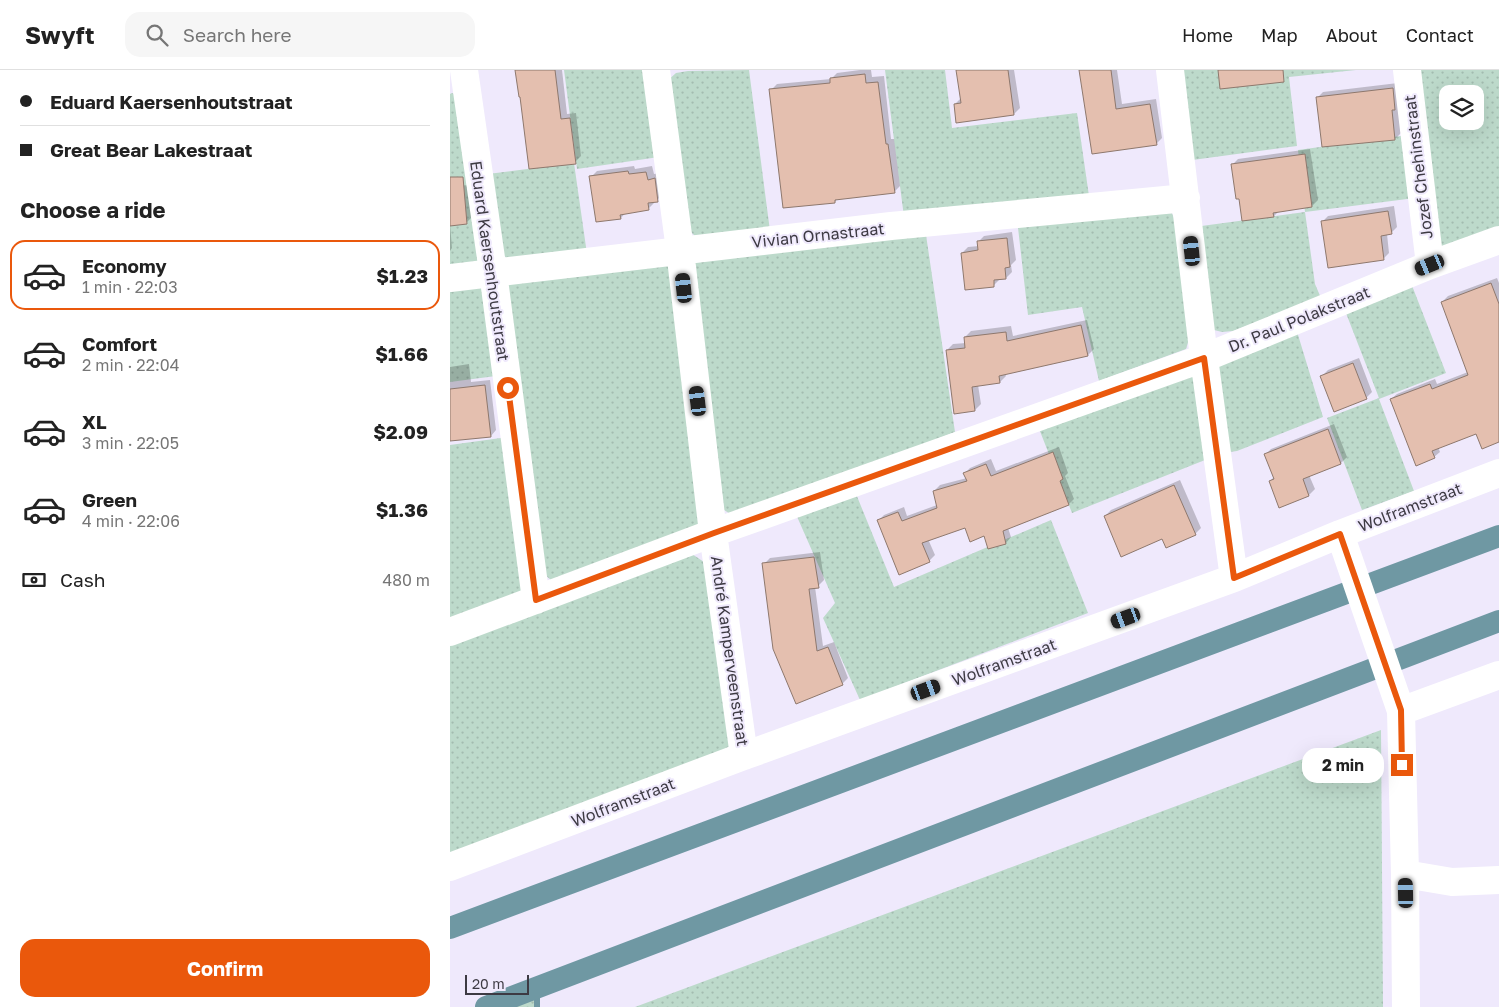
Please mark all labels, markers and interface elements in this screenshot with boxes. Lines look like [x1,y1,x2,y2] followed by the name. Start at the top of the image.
[125,12,475,57] search box
[25,20,95,49] text: Swyft
[143,21,171,49] icon: search
[183,23,292,46] text: Search here
[1182,24,1233,46] text: Home
[1261,24,1298,46] text: Map
[1326,24,1378,46] text: About
[1406,24,1474,46] text: Contact
[1439,85,1484,130] map controls
[1439,85,1484,130] button: layers
[50,90,293,113] text: Eduard Kaersenhoutstraat
[1399,94,1437,240] street label: Jozef Chehinstraat
[50,138,252,161] text: Great Bear Lakestraat
[466,160,514,362] street label: Eduard Kaersenhoutstraat
[20,196,166,223] text: Choose a ride
[751,218,885,252] street label: Vivian Ornastraat
[1182,235,1201,267] car
[1413,252,1446,278] car
[22,253,67,298] icon: car
[82,254,167,277] text: Economy
[376,264,428,287] text: $1.23
[674,272,693,304] car
[82,277,178,297] text: 1 min · 22:03
[1225,281,1373,357] street label: Dr. Paul Polakstraat
[22,331,67,376] icon: car
[82,332,157,355] text: Comfort
[375,342,428,365] text: $1.66
[82,355,179,375] text: 2 min · 22:04
[497,377,519,399] route start
[688,385,707,417] car
[22,409,67,454] icon: car
[82,410,107,433] text: XL
[373,420,428,443] text: $2.09
[82,433,179,453] text: 3 min · 22:05
[1355,478,1465,536] street label: Wolframstraat
[22,487,67,532] icon: car
[82,488,137,511] text: Green
[376,498,428,521] text: $1.36
[82,511,180,531] text: 4 min · 22:06
[707,555,753,747] street label: André Kamperveenstraat
[20,566,48,594] icon: cash
[60,568,105,591] text: Cash
[382,570,430,590] text: 480 m
[1109,606,1142,630] car
[949,634,1059,690] street label: Wolframstraat
[909,678,942,702] car
[1302,748,1384,782] callout: 2 min
[1391,754,1413,776] route end
[1322,755,1364,775] text: 2 min
[568,773,678,831] street label: Wolframstraat
[1398,878,1413,908] car
[20,939,430,997] button: Confirm
[465,972,529,995] scale bar
[472,975,505,992] text: 20 m

